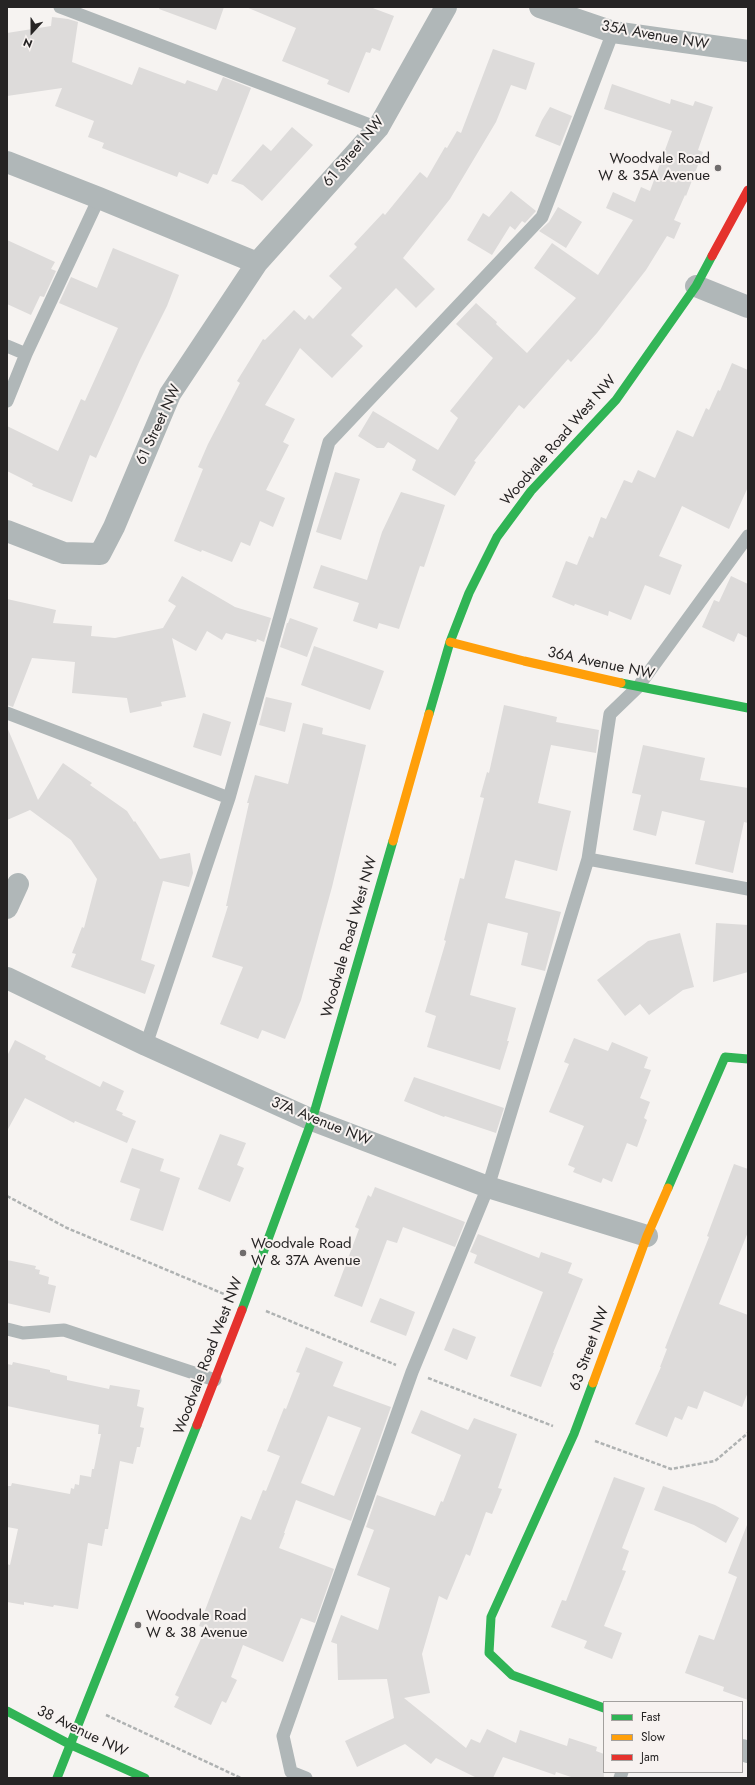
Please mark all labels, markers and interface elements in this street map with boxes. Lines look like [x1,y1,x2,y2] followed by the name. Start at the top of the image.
[12,12,52,52] north arrow
[600,18,710,54] street label: 35A Avenue NW
[21,34,35,52] text: N
[319,113,389,191] street label: 61 Street NW
[598,150,710,185] place label: Woodvale Road W & 35A Avenue
[713,163,723,173] marker: Woodvale Road W & 35A Avenue
[497,372,621,510] street label: Woodvale Road West NW
[133,382,185,468] street label: 61 Street NW
[546,644,656,684] street label: 36A Avenue NW
[318,854,382,1020] street label: Woodvale Road West NW
[268,1094,374,1150] street label: 37A Avenue NW
[251,1235,360,1270] place label: Woodvale Road W & 37A Avenue
[238,1248,248,1258] marker: Woodvale Road W & 37A Avenue
[171,1275,247,1437] street label: Woodvale Road West NW
[566,1305,614,1393] street label: 63 Street NW
[146,1607,248,1642] place label: Woodvale Road W & 38 Avenue
[133,1620,143,1630] marker: Woodvale Road W & 38 Avenue
[603,1701,743,1773] legend
[34,1702,130,1762] street label: 38 Avenue NW
[641,1708,660,1726] text: Fast
[641,1728,665,1746] text: Slow
[641,1748,659,1766] text: Jam

